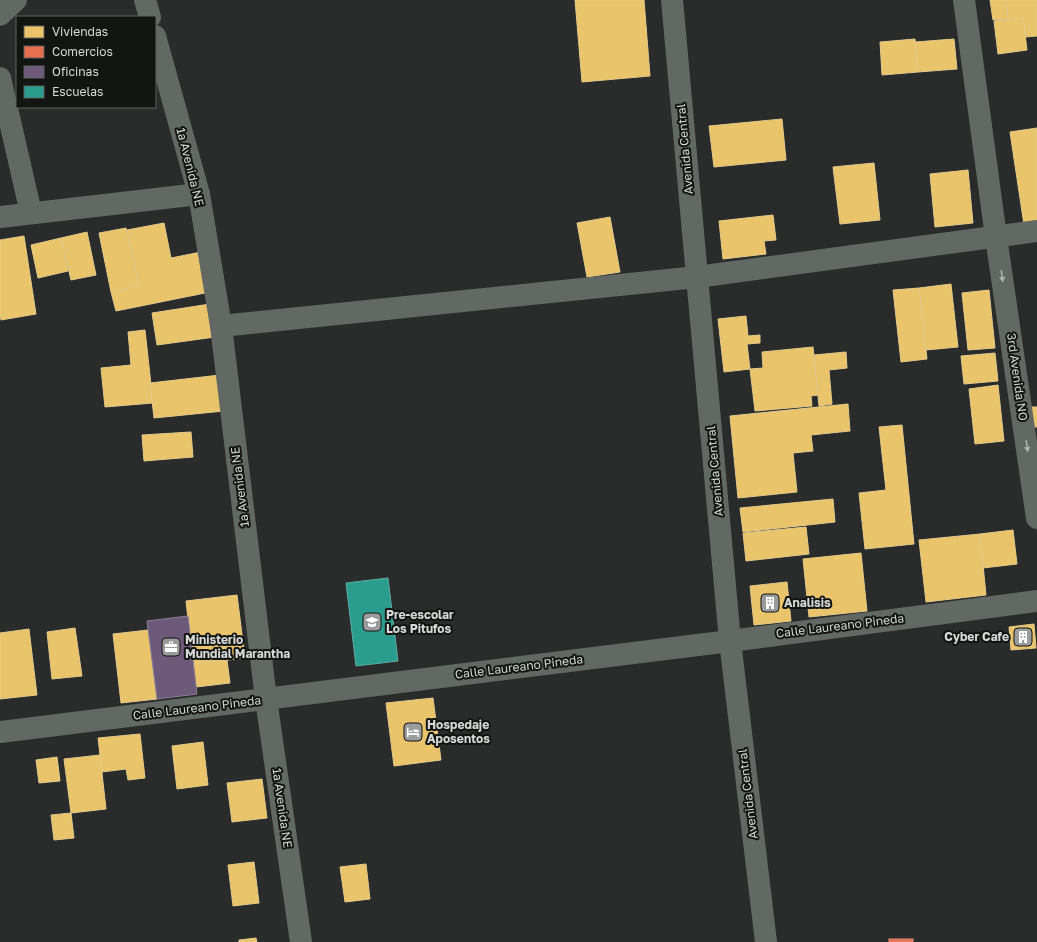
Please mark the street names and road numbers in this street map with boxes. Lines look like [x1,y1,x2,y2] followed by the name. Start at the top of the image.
[673,103,696,195] street label: Avenida Central
[173,126,208,208] street label: 1a Avenida NE
[1004,332,1031,422] street label: 3rd Avenida NO
[703,425,726,517] street label: Avenida Central
[227,446,252,528] street label: 1a Avenida NE
[775,610,905,641] street label: Calle Laureano Pineda
[454,651,584,682] street label: Calle Laureano Pineda
[132,692,262,723] street label: Calle Laureano Pineda
[735,748,760,840] street label: Avenida Central
[269,767,296,849] street label: 1a Avenida NE

